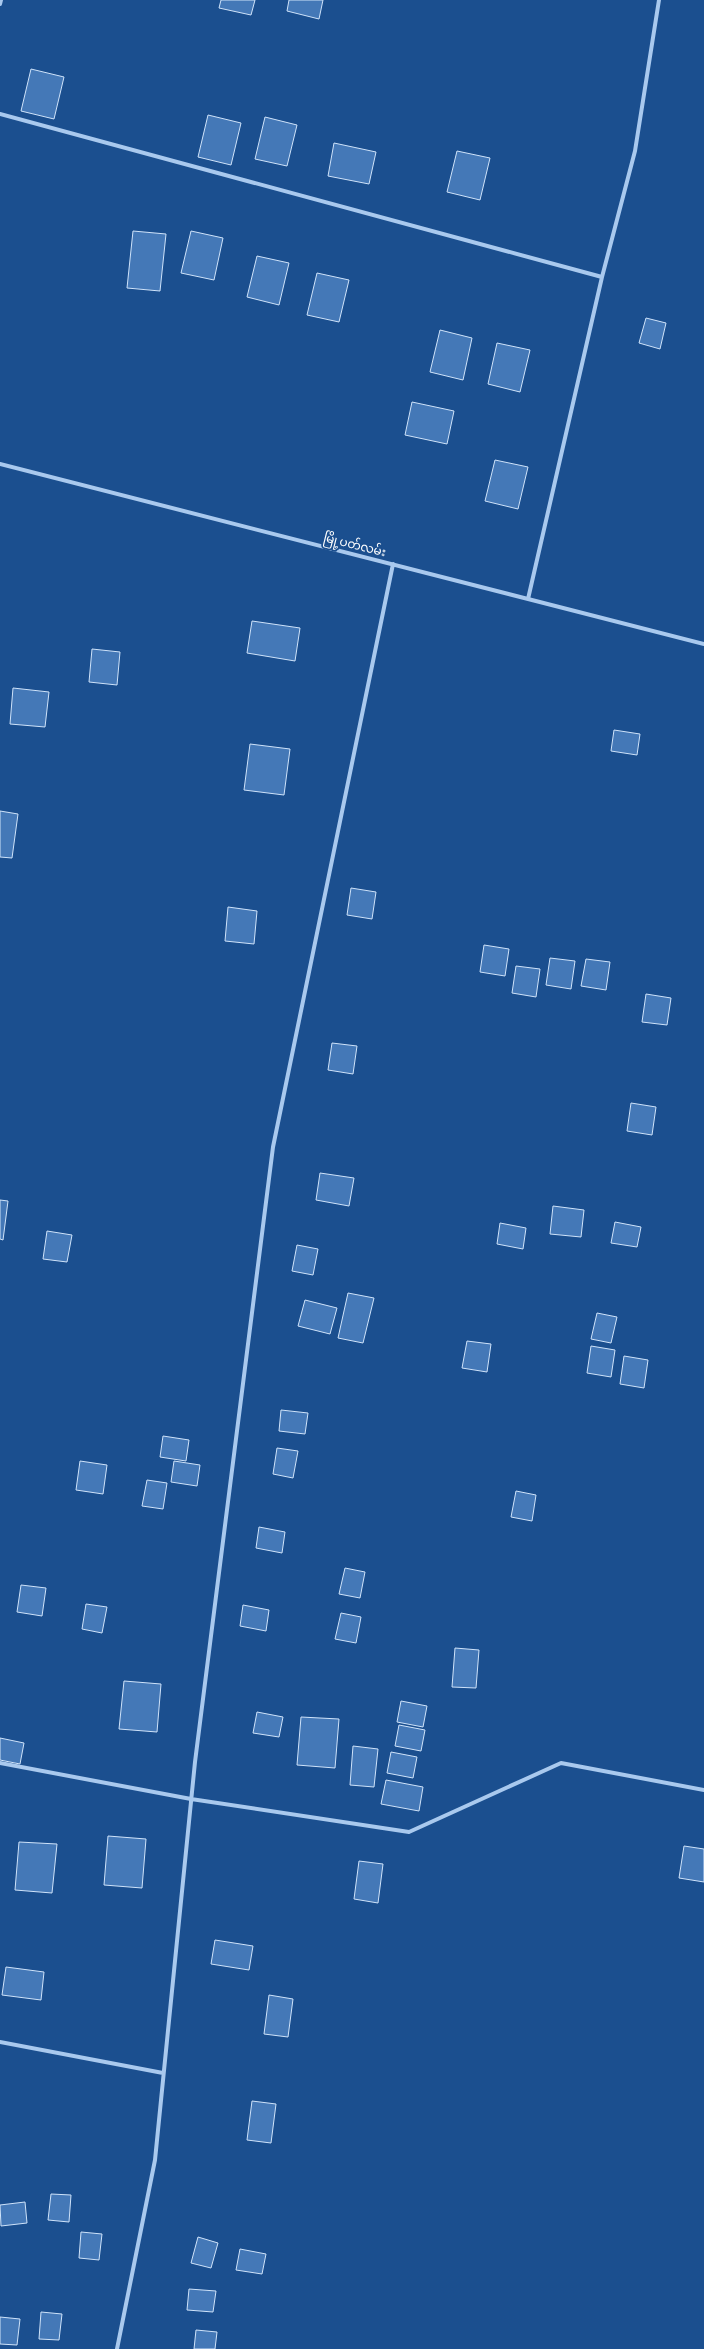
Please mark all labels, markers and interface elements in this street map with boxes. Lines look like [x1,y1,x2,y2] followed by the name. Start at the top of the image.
[321,529,388,562] street label: မြို့ပတ်လမ်း

